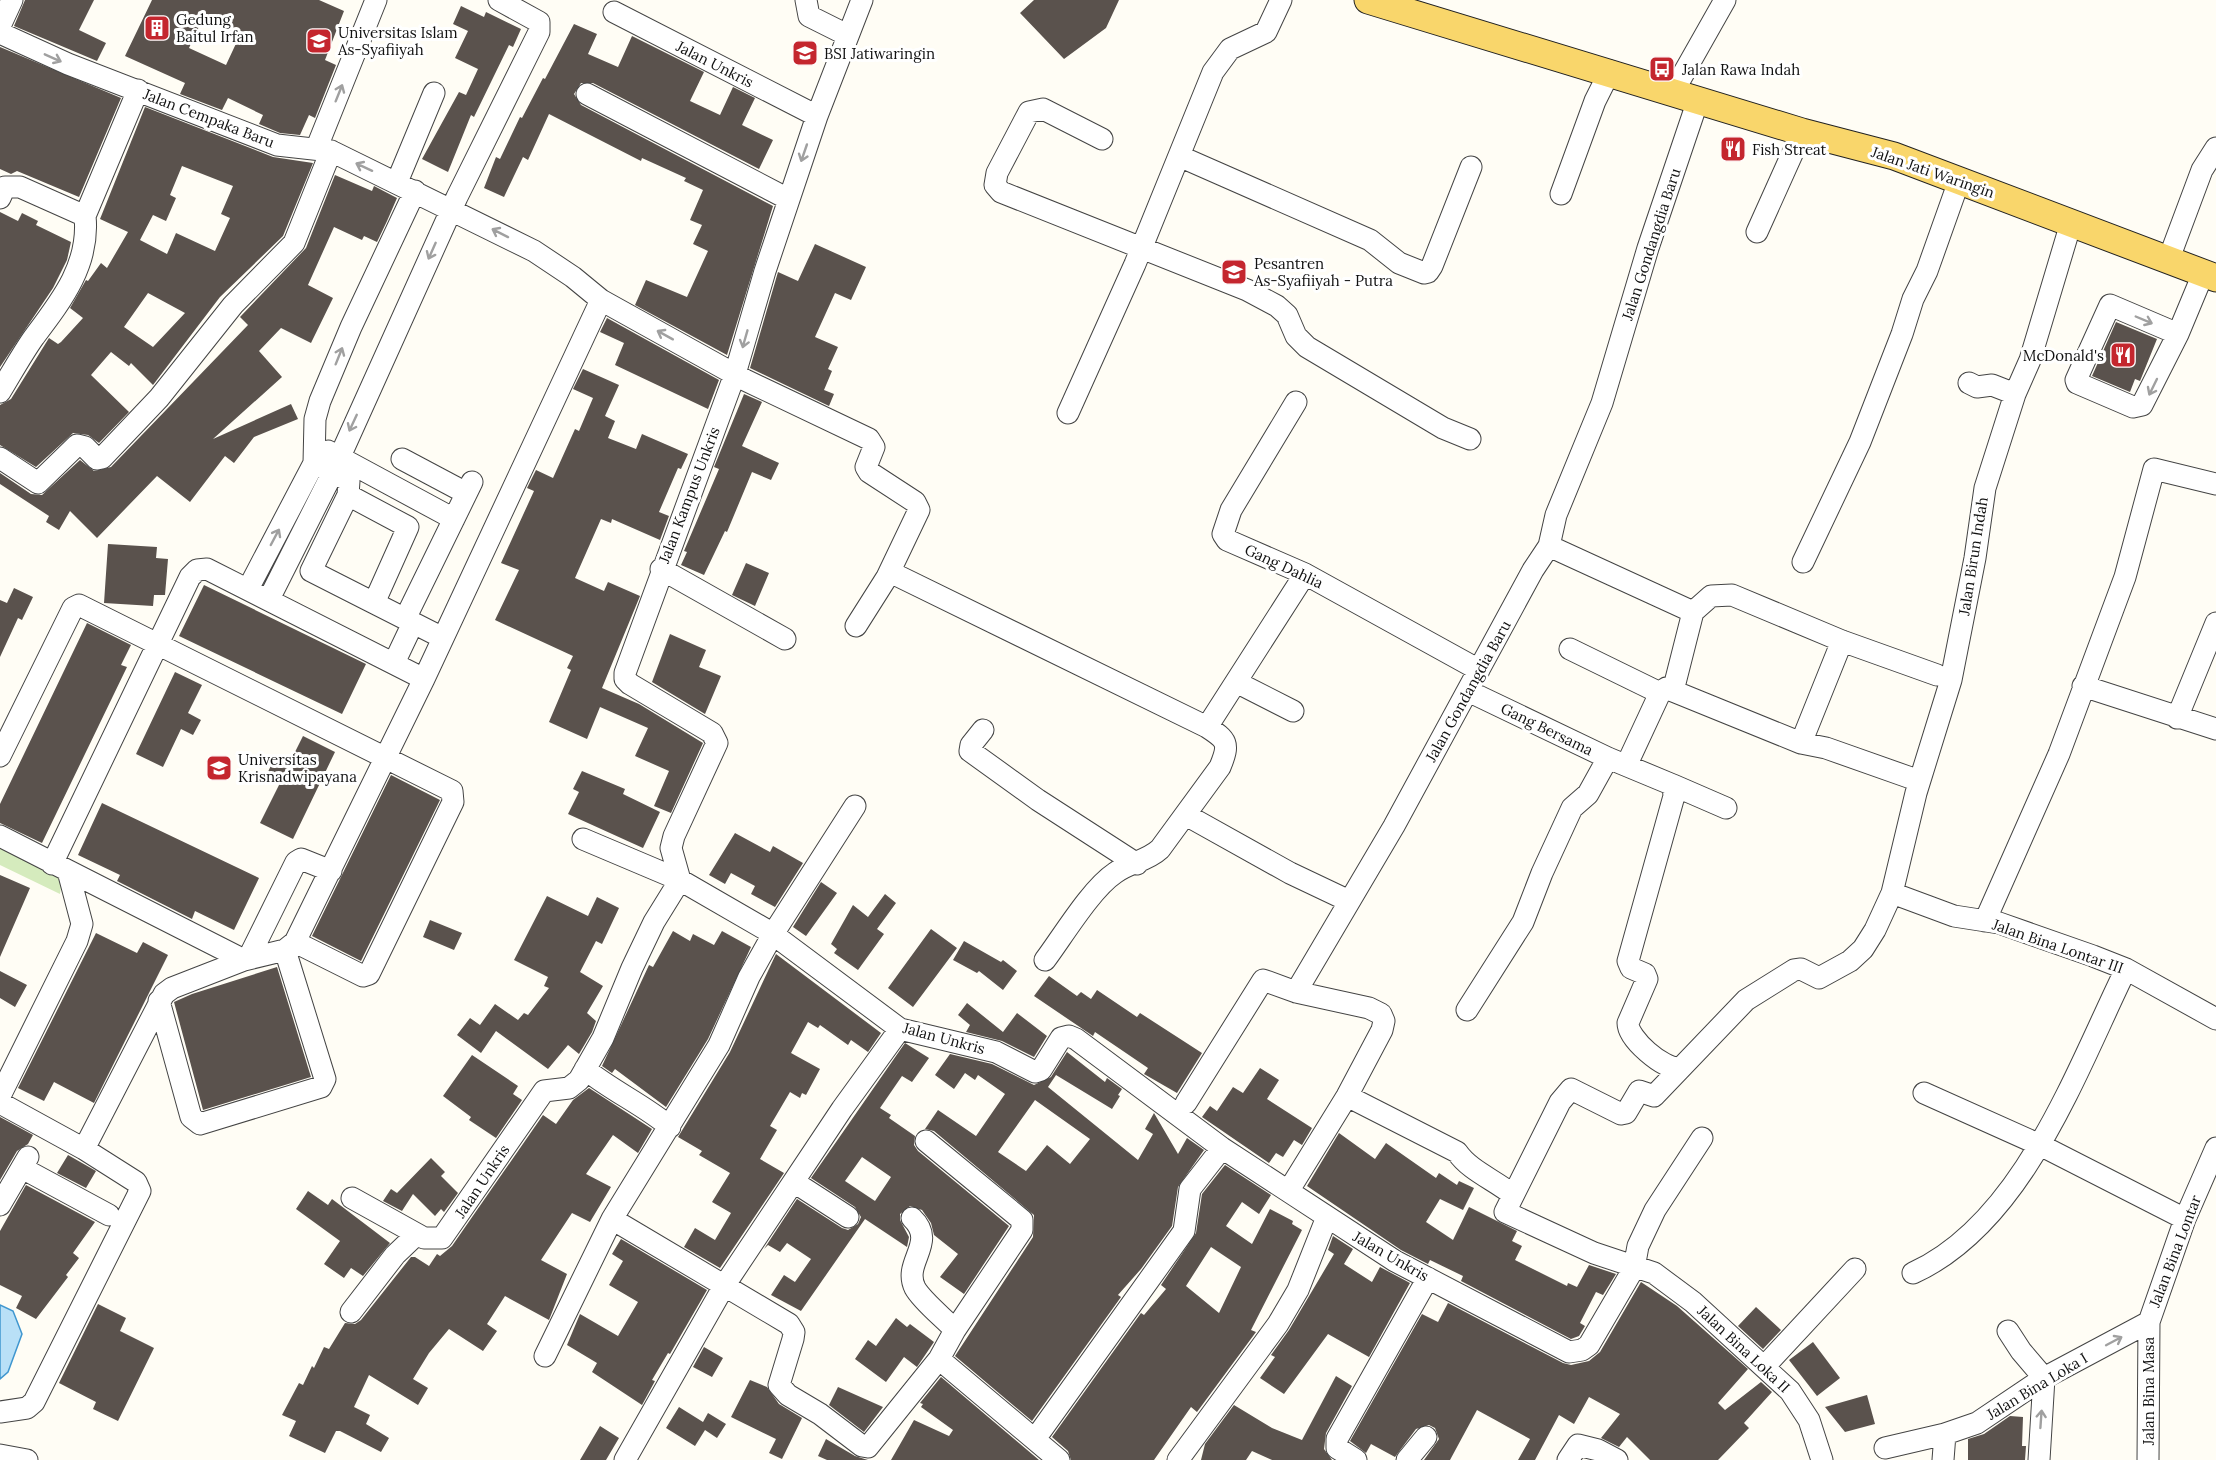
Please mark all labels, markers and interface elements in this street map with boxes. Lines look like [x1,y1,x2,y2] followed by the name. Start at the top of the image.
[176,10,254,46] place label: Gedung Baitul Irfan
[142,13,172,43] building icon: Gedung Baitul Irfan
[337,23,458,59] place label: Universitas Islam As-Syafiiyah
[304,26,334,56] school or university icon: Universitas Islam As-Syafiiyah
[672,36,757,92] street label: Jalan Unkris
[790,38,820,68] school or university icon: BSI Jatiwaringin
[824,44,935,63] place label: BSI Jatiwaringin
[44,52,62,64] one-way arrow
[1647,54,1677,84] bus stop icon: Jalan Rawa Indah
[1681,60,1800,79] place label: Jalan Rawa Indah
[140,84,277,152] street label: Jalan Cempaka Baru
[334,84,345,103] one-way arrow
[1718,134,1748,164] restaurant icon: Fish Streat
[1752,140,1827,159] place label: Fish Streat
[1868,142,1997,202] street label: Jalan Jati Waringin
[798,143,809,162] one-way arrow
[355,160,373,172] one-way arrow
[1617,166,1685,323] street label: Jalan Gondangdia Baru
[492,227,509,239] one-way arrow
[426,242,438,260] one-way arrow
[1253,254,1393,290] place label: Pesantren As-Syafiiyah - Putra
[1219,257,1249,287] school or university icon: Pesantren As-Syafiiyah - Putra
[2134,315,2153,326] one-way arrow
[657,329,675,340] one-way arrow
[739,329,750,348] one-way arrow
[2108,340,2138,370] restaurant icon: McDonald's
[2023,346,2104,365] place label: McDonald's
[334,347,345,366] one-way arrow
[2146,377,2158,395] one-way arrow
[347,414,359,432] one-way arrow
[654,424,724,567] street label: Jalan Kampus Unkris
[1954,495,1992,618] street label: Jalan Birun Indah
[269,529,281,546] one-way arrow
[1242,540,1326,593] street label: Gang Dahlia
[1421,617,1515,766] street label: Jalan Gondangdia Baru
[1498,698,1596,760] street label: Gang Bersama
[238,750,357,786] place label: Universitas Krisnadwipayana
[204,753,234,783] school or university icon: Universitas Krisnadwipayana
[1989,914,2126,977] street label: Jalan Bina Lontar III
[900,1018,987,1058] street label: Jalan Unkris
[450,1141,513,1222] street label: Jalan Unkris
[2145,1192,2205,1311] street label: Jalan Bina Lontar
[1349,1226,1432,1285] street label: Jalan Unkris
[1693,1301,1794,1397] street label: Jalan Bina Loka II
[2105,1335,2122,1347] one-way arrow
[2139,1337,2158,1446] street label: Jalan Bina Masa
[1982,1348,2091,1424] street label: Jalan Bina Loka I
[2036,1409,2047,1429] one-way arrow

